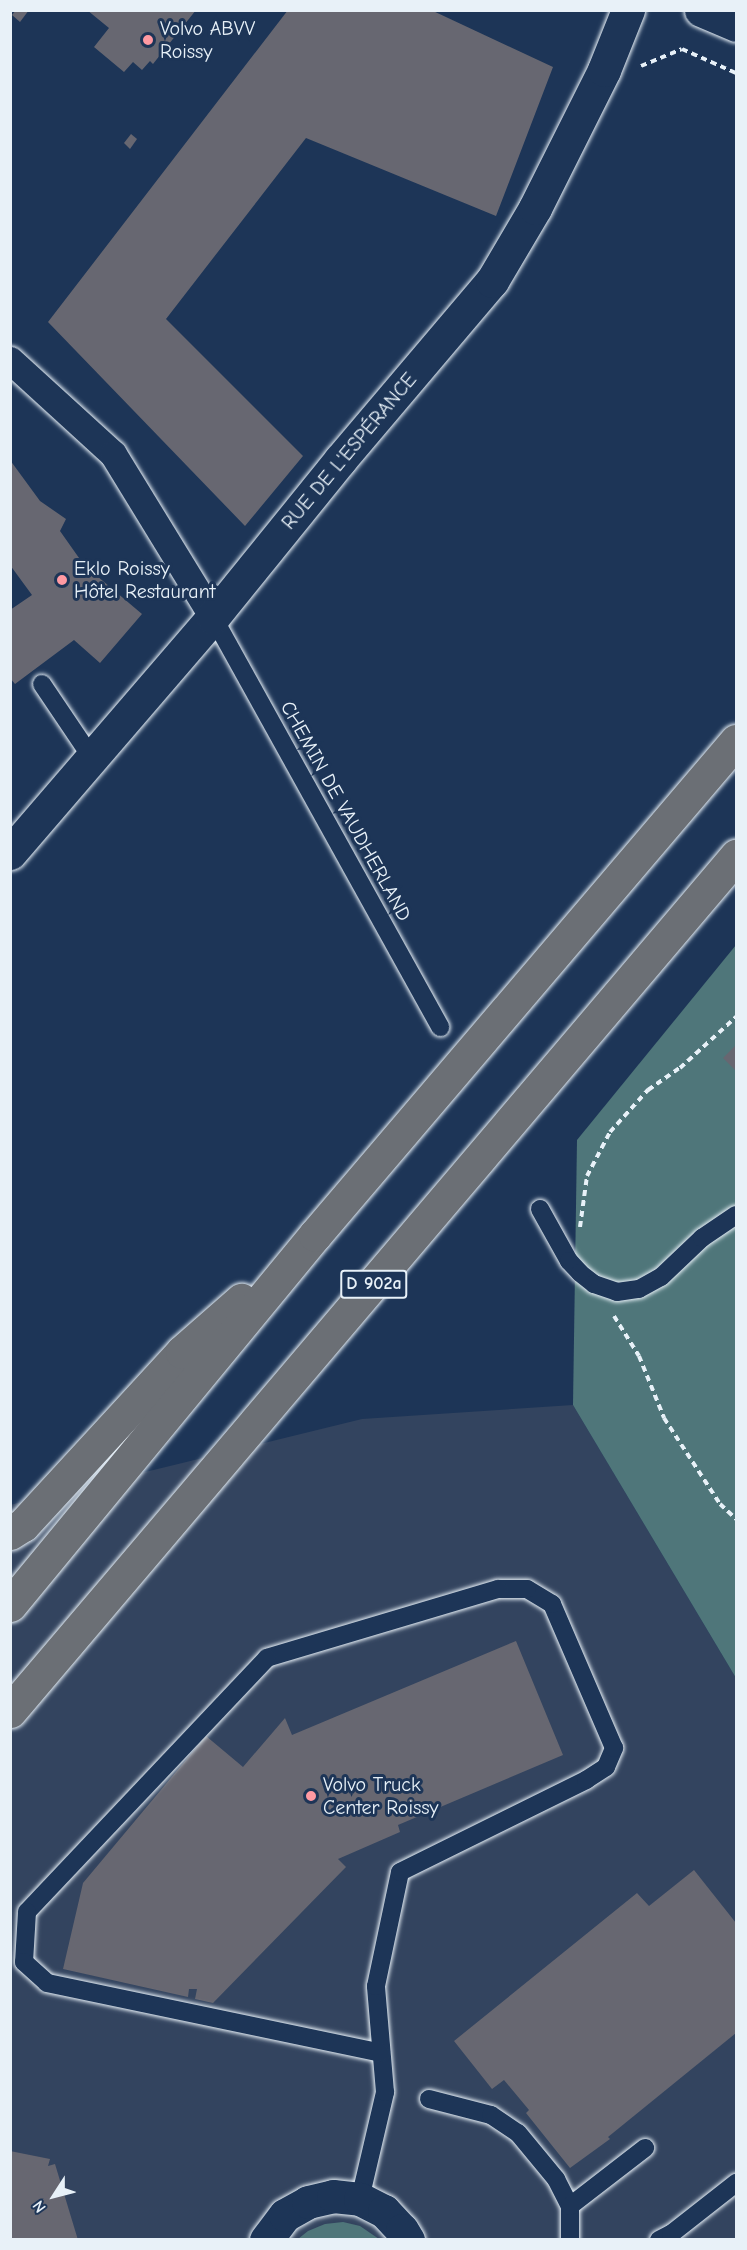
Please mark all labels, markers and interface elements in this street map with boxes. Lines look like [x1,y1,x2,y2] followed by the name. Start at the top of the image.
[160,16,255,63] place label: Volvo ABVV Roissy
[141,33,155,47] marker: Volvo ABVV Roissy
[276,368,422,534] street label: RUE DE L'ESPÉRANCE
[74,556,215,603] place label: Eklo Roissy Hôtel Restaurant
[55,573,69,587] marker: Eklo Roissy Hôtel Restaurant
[275,697,417,925] street label: CHEMIN DE VAUDHERLAND
[340,1269,409,1299] road number: D 902a
[323,1772,439,1819] place label: Volvo Truck Center Roissy
[304,1789,318,1803] marker: Volvo Truck Center Roissy
[24,2166,84,2226] north arrow
[29,2197,50,2216] text: N

